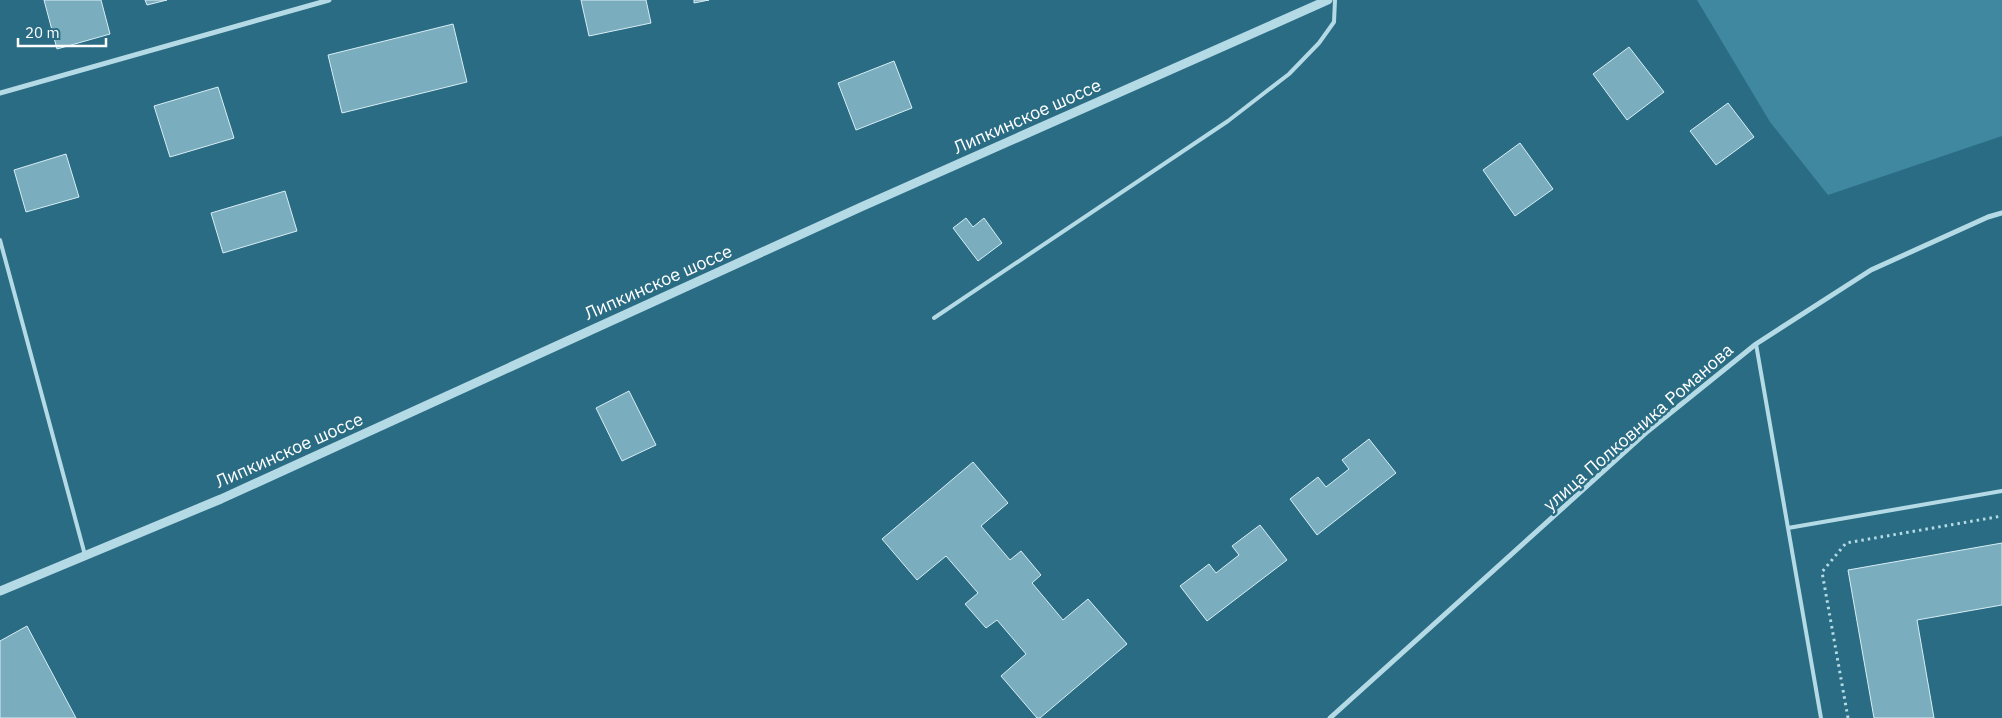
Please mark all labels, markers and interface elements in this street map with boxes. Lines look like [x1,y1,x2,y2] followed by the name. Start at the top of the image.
[18,15,105,47] scale bar
[25,23,60,42] text: 20 m
[950,73,1105,159] street label: Липкинское шоссе
[581,239,736,325] street label: Липкинское шоссе
[1538,338,1738,516] street label: улица Полковника Романова
[212,407,367,493] street label: Липкинское шоссе

